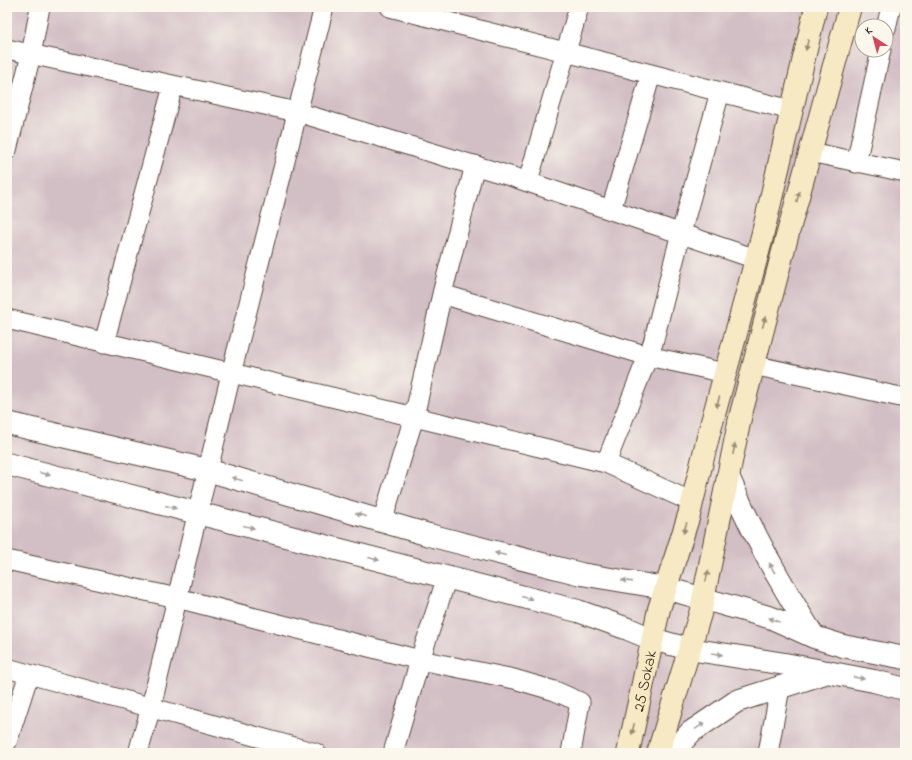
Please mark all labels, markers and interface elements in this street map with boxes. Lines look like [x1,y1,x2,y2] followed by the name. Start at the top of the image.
[854,18,894,58] north arrow
[862,22,876,39] text: K
[804,39,810,51] one-way arrow
[795,191,801,203] one-way arrow
[762,316,768,329] one-way arrow
[714,396,720,408] one-way arrow
[731,443,737,455] one-way arrow
[39,471,51,477] one-way arrow
[230,476,242,482] one-way arrow
[164,504,177,510] one-way arrow
[355,512,368,518] one-way arrow
[682,522,688,534] one-way arrow
[242,524,255,530] one-way arrow
[494,550,506,556] one-way arrow
[368,556,381,562] one-way arrow
[769,562,776,574] one-way arrow
[705,570,711,582] one-way arrow
[621,578,633,584] one-way arrow
[521,596,534,602] one-way arrow
[768,616,780,622] one-way arrow
[627,647,664,714] street label: 25 Sokak
[711,651,723,657] one-way arrow
[853,675,865,681] one-way arrow
[695,722,705,730] one-way arrow
[629,723,635,735] one-way arrow

